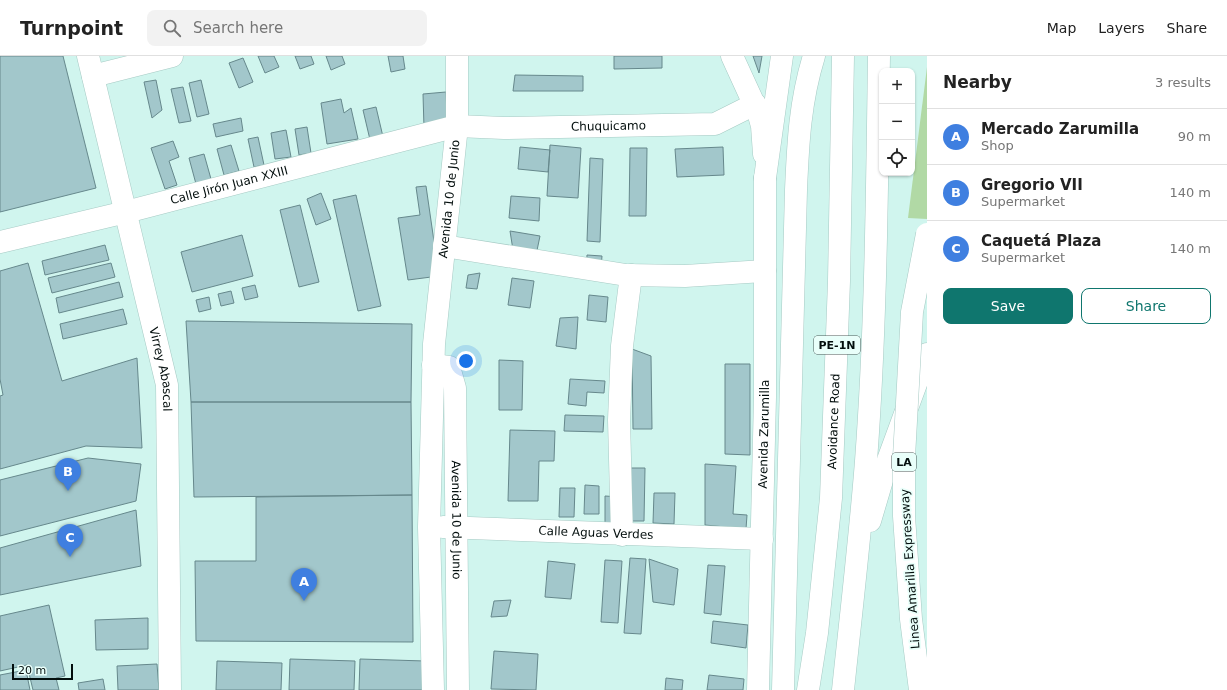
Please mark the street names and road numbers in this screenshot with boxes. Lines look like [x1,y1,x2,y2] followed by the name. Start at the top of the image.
[571,118,646,134] street label: Chuquicamo
[436,139,463,259] street label: Avenida 10 de Junio
[169,163,289,207] street label: Calle Jirón Juan XXIII
[146,326,175,412] street label: Virrey Abascal
[814,336,860,354] road number: PE-1N
[825,373,843,470] street label: Avoidance Road
[756,380,772,489] street label: Avenida Zarumilla
[892,453,916,471] road number: LA
[449,460,464,580] street label: Avenida 10 de Junio
[897,488,923,650] street label: Linea Amarilla Expressway
[538,524,654,542] street label: Calle Aguas Verdes

